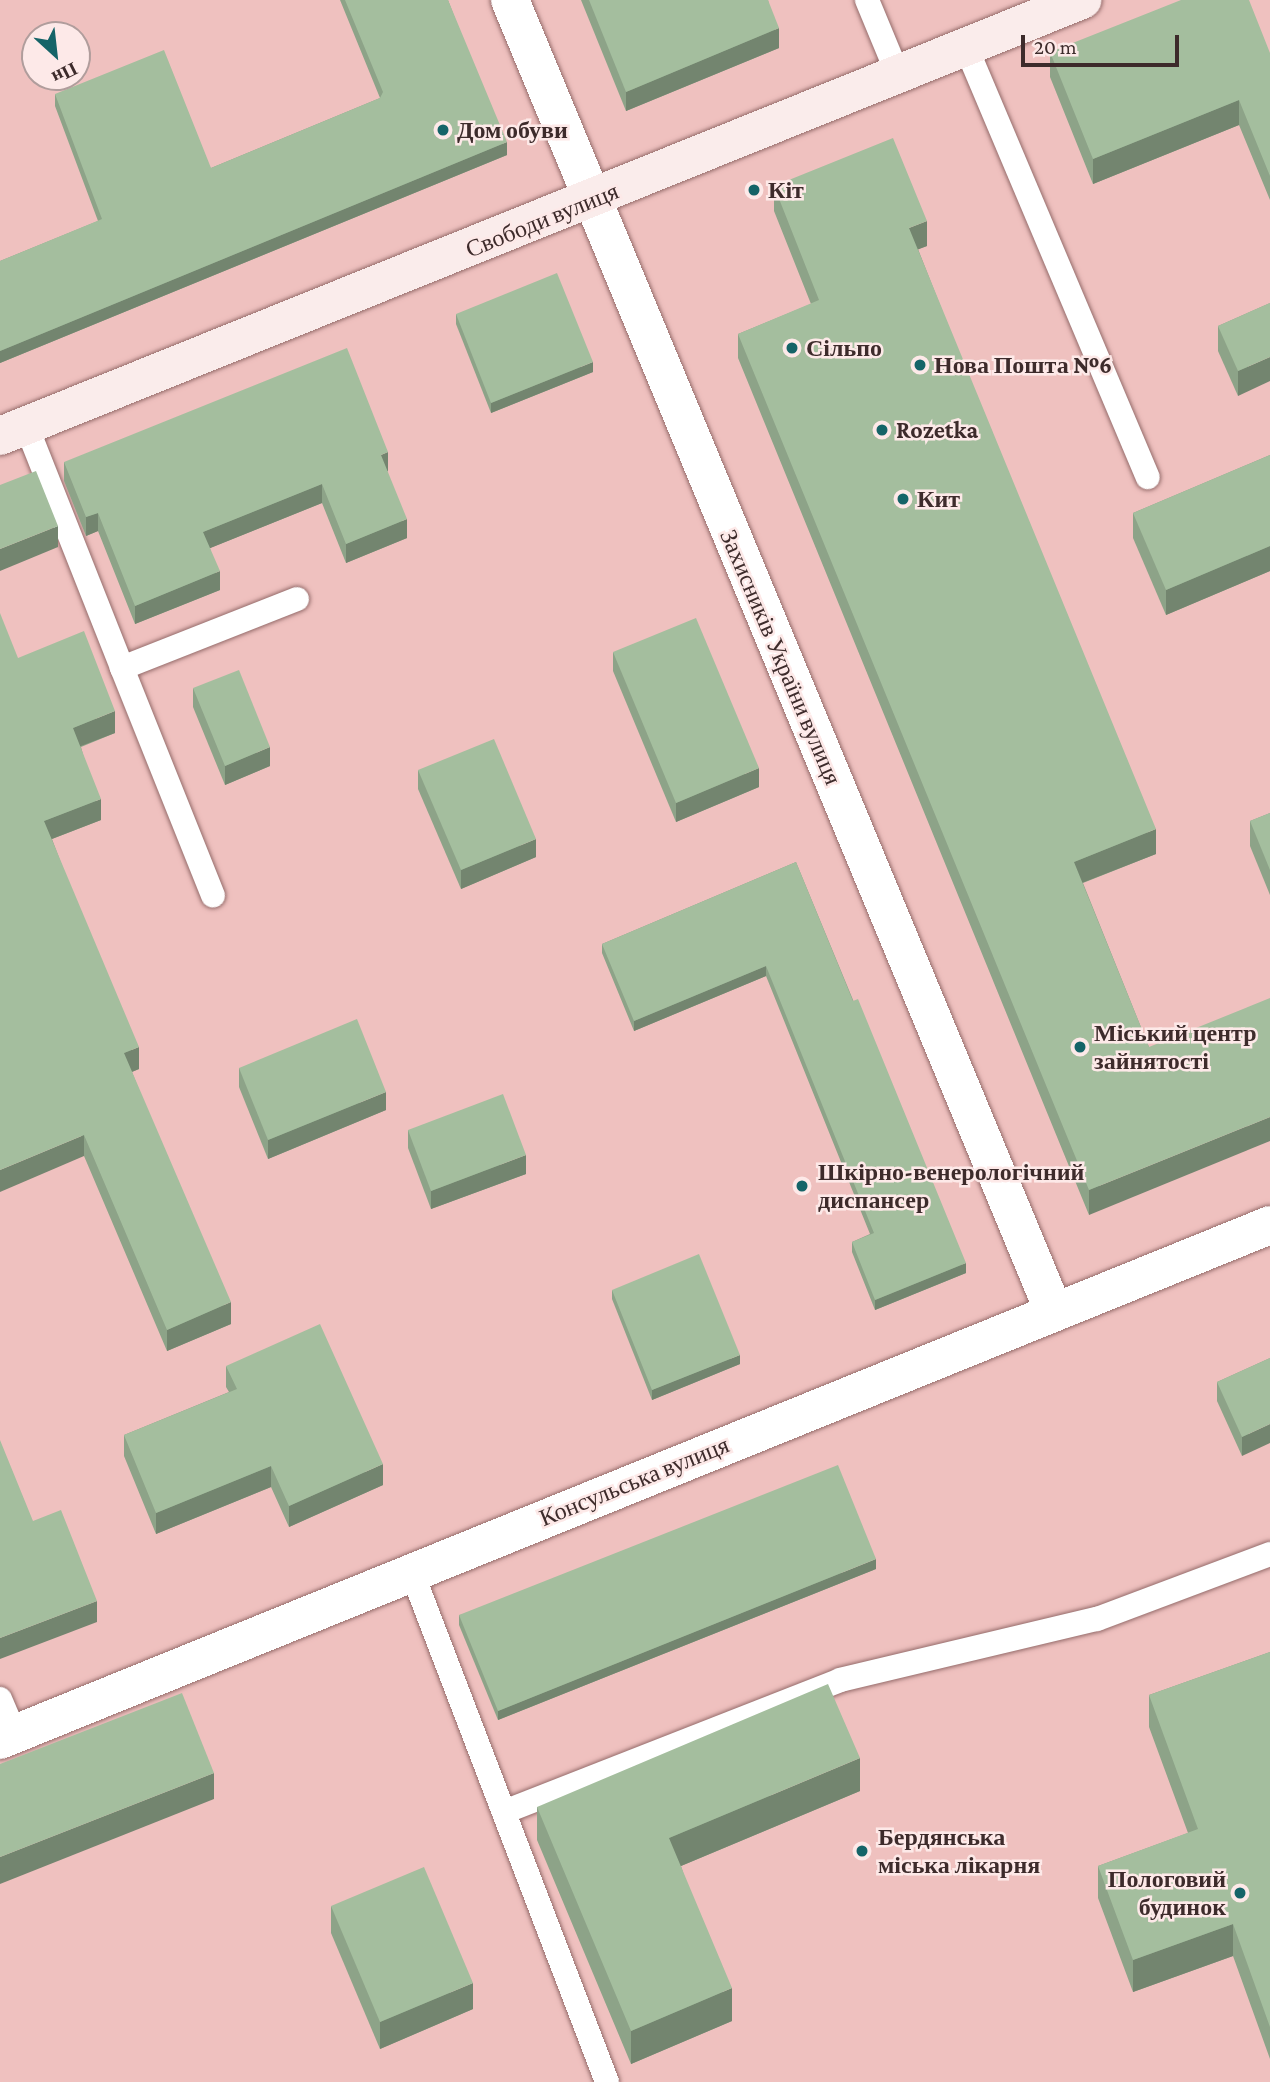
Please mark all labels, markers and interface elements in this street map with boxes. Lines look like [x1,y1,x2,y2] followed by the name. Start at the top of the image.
[21,21,91,91] north arrow
[1025,21,1182,65] scale bar
[1034,35,1077,59] text: 20 m
[49,58,81,89] text: Пн
[457,116,568,144] place label: Дом обуви
[435,122,451,138] marker: Дом обуви
[461,176,623,264] street label: Свободи вулиця
[768,176,804,204] place label: Кіт
[746,182,762,198] marker: Кіт
[806,334,882,362] place label: Сільпо
[784,340,800,356] marker: Сільпо
[934,351,1112,379] place label: Нова Пошта №6
[912,357,928,373] marker: Нова Пошта №6
[896,416,978,444] place label: Rozetka
[874,422,890,438] marker: Rozetka
[917,485,960,513] place label: Кит
[895,491,911,507] marker: Кит
[714,525,848,789] street label: Захисників України вулиця
[1094,1019,1257,1075] place label: Міський центр зайнятості
[1072,1039,1088,1055] marker: Міський центр зайнятості
[818,1158,1084,1214] place label: Шкірно-венерологічний диспансер
[792,1176,812,1196] marker: Шкірно-венерологічний диспансер
[535,1430,733,1532] street label: Консульська вулиця
[878,1823,1040,1879] place label: Бердянська міська лікарня
[852,1841,872,1861] marker: Бердянська міська лікарня
[1108,1865,1226,1921] place label: Пологовий будинок
[1232,1885,1248,1901] marker: Пологовий будинок

